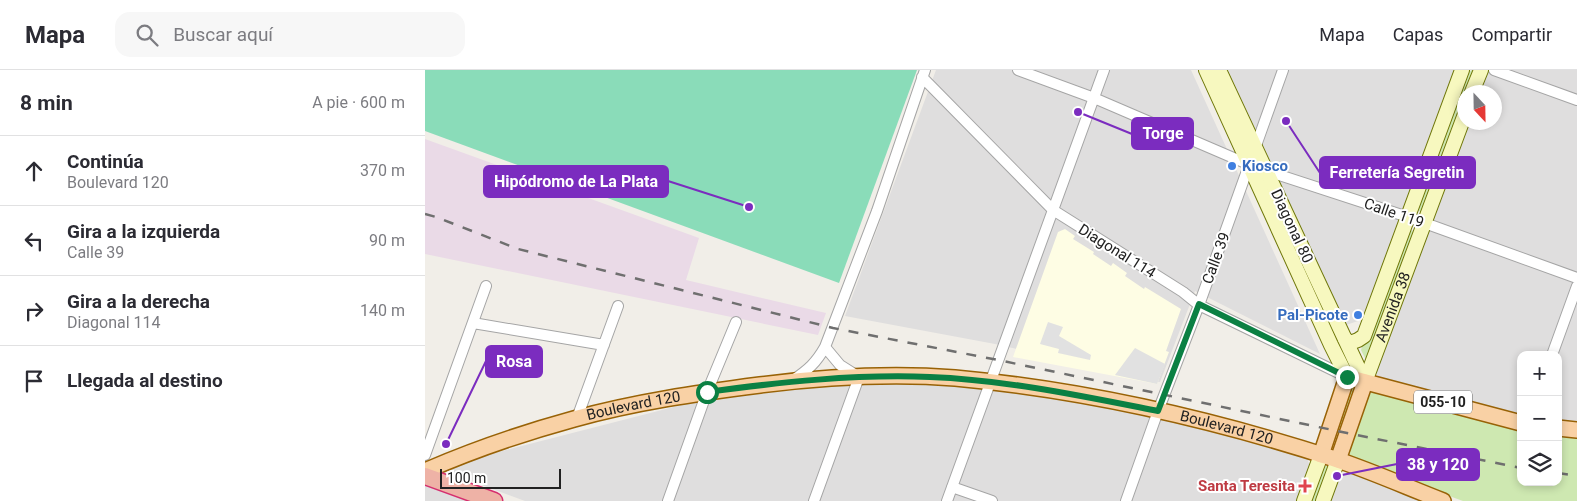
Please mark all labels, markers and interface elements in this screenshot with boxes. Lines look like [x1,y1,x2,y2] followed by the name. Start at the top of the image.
[115,12,465,57] search box
[25,21,85,49] text: Mapa
[133,21,161,49] icon: search
[173,23,273,46] text: Buscar aquí
[1319,24,1365,45] text: Mapa
[1393,24,1443,45] text: Capas
[1471,24,1552,45] text: Compartir
[1457,85,1502,130] north arrow
[20,91,73,115] text: 8 min
[312,93,405,112] text: A pie · 600 m
[1132,118,1193,149] callout: Torge
[1142,124,1184,143] text: Torge
[67,150,144,173] text: Continúa
[20,157,48,185] icon: ahead
[1242,157,1288,175] place label: Kiosco
[1320,157,1475,188] callout: Ferretería Segretin
[1226,160,1238,172] marker: Kiosco
[360,161,405,180] text: 370 m
[1330,163,1464,182] text: Ferretería Segretin
[484,166,668,197] callout: Hipódromo de La Plata
[494,172,658,191] text: Hipódromo de La Plata
[67,173,169,192] text: Boulevard 120
[1267,186,1317,266] street label: Diagonal 80
[1362,194,1426,232] street label: Calle 119
[67,220,220,243] text: Gira a la izquierda
[1075,220,1159,282] street label: Diagonal 114
[20,227,48,255] icon: left
[1198,230,1234,286] street label: Calle 39
[369,231,405,250] text: 90 m
[67,243,124,262] text: Calle 39
[1372,269,1414,345] street label: Avenida 38
[67,290,210,313] text: Gira a la derecha
[20,297,48,325] icon: right
[360,301,405,320] text: 140 m
[1277,306,1348,324] place label: Pal-Picote
[1352,309,1364,321] marker: Pal-Picote
[67,313,161,332] text: Diagonal 114
[486,346,542,377] callout: Rosa
[1517,351,1562,486] map controls
[1517,351,1562,396] button: +
[496,352,532,371] text: Rosa
[1336,366,1359,389] route end
[20,367,48,395] icon: arrive
[67,369,223,392] text: Llegada al destino
[696,381,719,404] route start
[585,387,682,424] street label: Boulevard 120
[1414,391,1472,414] road number: 055-10
[1517,396,1562,441] button: −
[1178,407,1275,448] street label: Boulevard 120
[1517,441,1562,486] button: layers
[1397,449,1479,480] callout: 38 y 120
[1407,455,1469,474] text: 38 y 120
[440,466,561,489] scale bar
[447,470,486,486] text: 100 m
[1198,477,1295,495] place label: Santa Teresita
[1299,480,1311,492] marker: Santa Teresita

